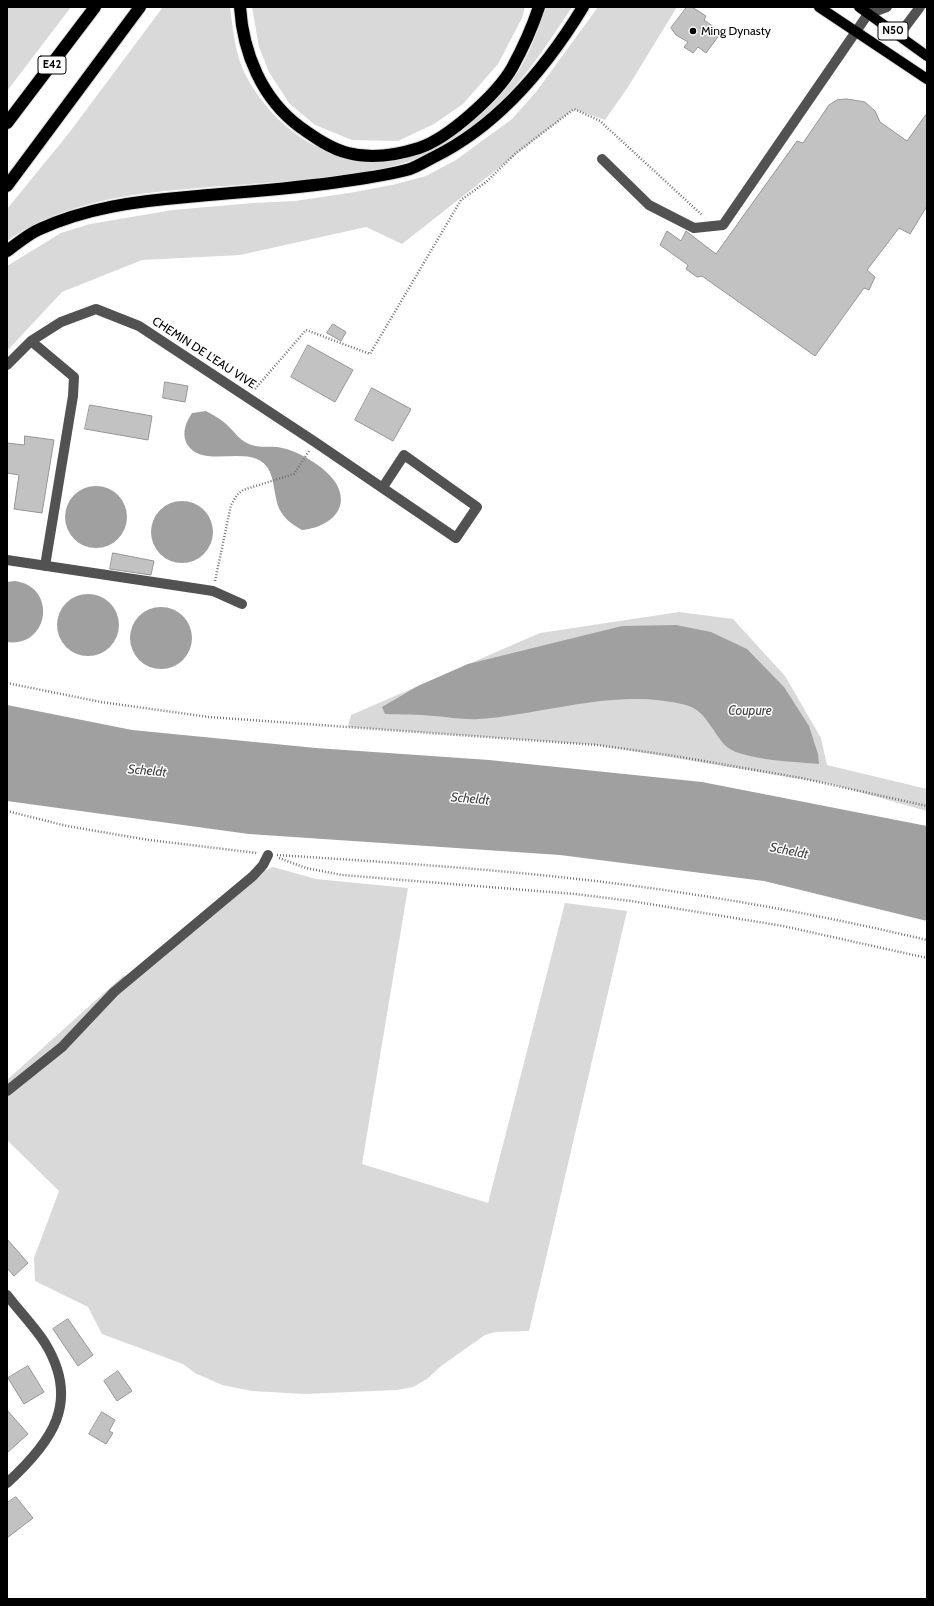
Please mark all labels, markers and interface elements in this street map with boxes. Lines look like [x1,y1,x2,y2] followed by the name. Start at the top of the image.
[878,22,908,40] road number: N50
[701,24,771,38] place label: Ming Dynasty
[688,26,698,36] marker: Ming Dynasty
[38,56,66,74] road number: E42
[149,314,259,392] street label: CHEMIN DE L'EAU VIVE
[728,703,772,719] water label: Coupure
[127,762,167,780] water label: Scheldt
[450,790,490,808] water label: Scheldt
[769,840,809,862] water label: Scheldt

